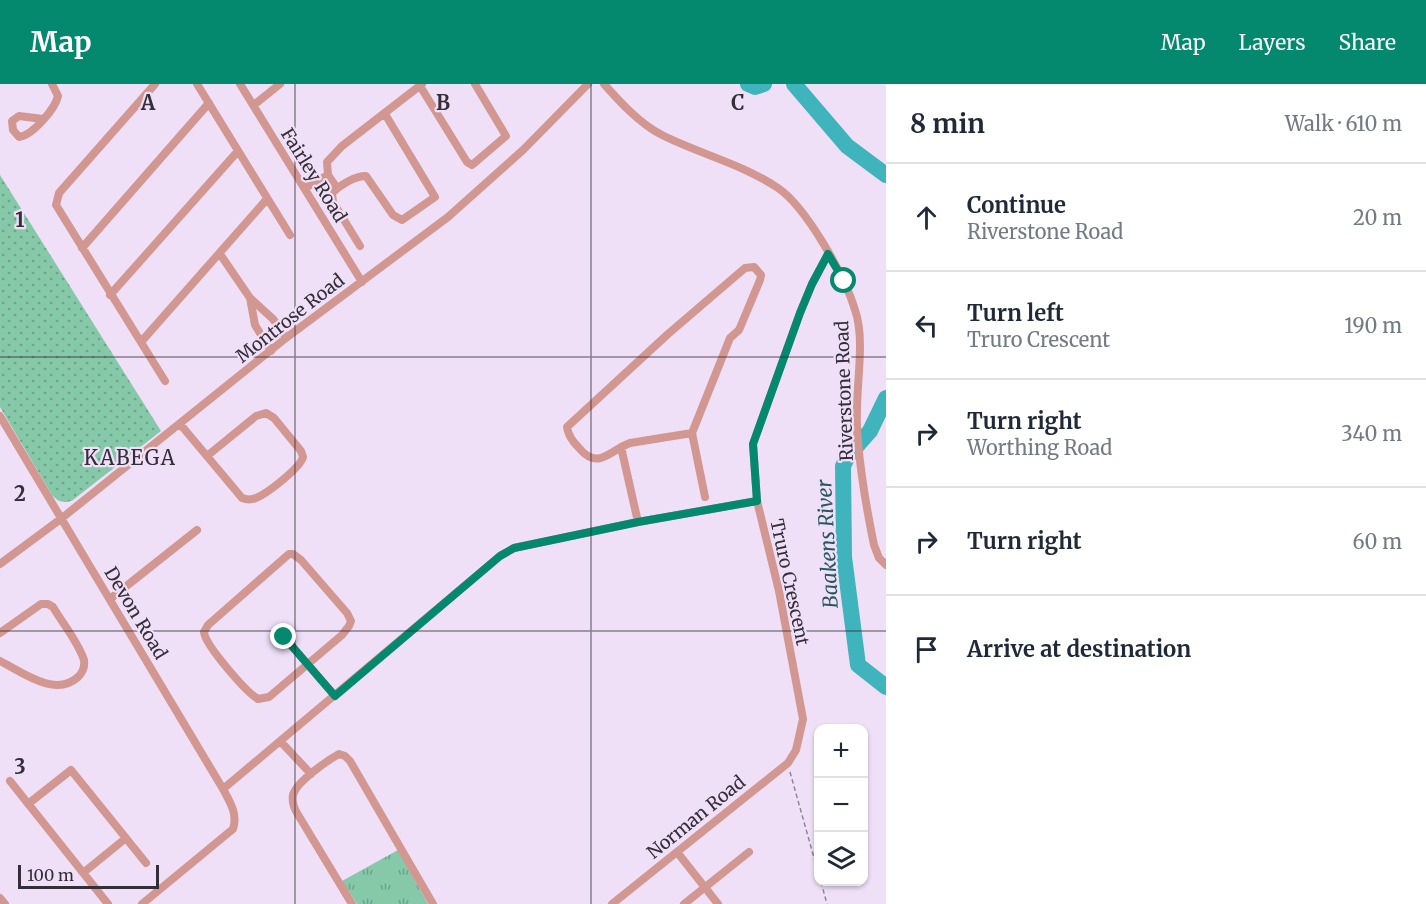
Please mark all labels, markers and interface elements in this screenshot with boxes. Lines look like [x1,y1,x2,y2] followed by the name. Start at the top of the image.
[30,24,92,60] text: Map
[1161,29,1206,56] text: Map
[1239,29,1306,56] text: Layers
[1339,29,1396,56] text: Share
[140,90,156,115] text: A
[436,90,450,115] text: B
[731,90,745,115] text: C
[910,107,985,140] text: 8 min
[1285,111,1402,136] text: Walk · 610 m
[276,124,352,227] street label: Fairley Road
[967,191,1066,219] text: Continue
[910,201,943,234] icon: ahead
[1353,205,1402,230] text: 20 m
[15,207,25,232] text: 1
[967,219,1123,244] text: Riverstone Road
[830,267,856,293] route start
[231,268,349,367] street label: Montrose Road
[967,299,1064,327] text: Turn left
[910,309,943,342] icon: left
[1344,313,1402,338] text: 190 m
[830,320,858,462] street label: Riverstone Road
[967,327,1110,352] text: Truro Crescent
[967,407,1081,435] text: Turn right
[910,417,943,450] icon: right
[1341,421,1402,446] text: 340 m
[967,435,1112,460] text: Worthing Road
[84,445,176,470] district label: KABEGA
[811,478,843,609] water label: Baakens River
[14,481,26,506] text: 2
[765,517,815,647] street label: Truro Crescent
[910,525,943,558] icon: right
[967,527,1081,555] text: Turn right
[1352,529,1402,554] text: 60 m
[99,563,173,664] street label: Devon Road
[270,623,296,649] route end
[910,633,943,666] icon: arrive
[967,635,1191,663] text: Arrive at destination
[814,724,868,886] map controls
[814,724,868,778] button: +
[14,754,26,779] text: 3
[642,770,750,864] street label: Norman Road
[814,778,868,832] button: −
[814,832,868,886] button: layers
[18,862,159,890] scale bar
[27,865,74,885] text: 100 m

